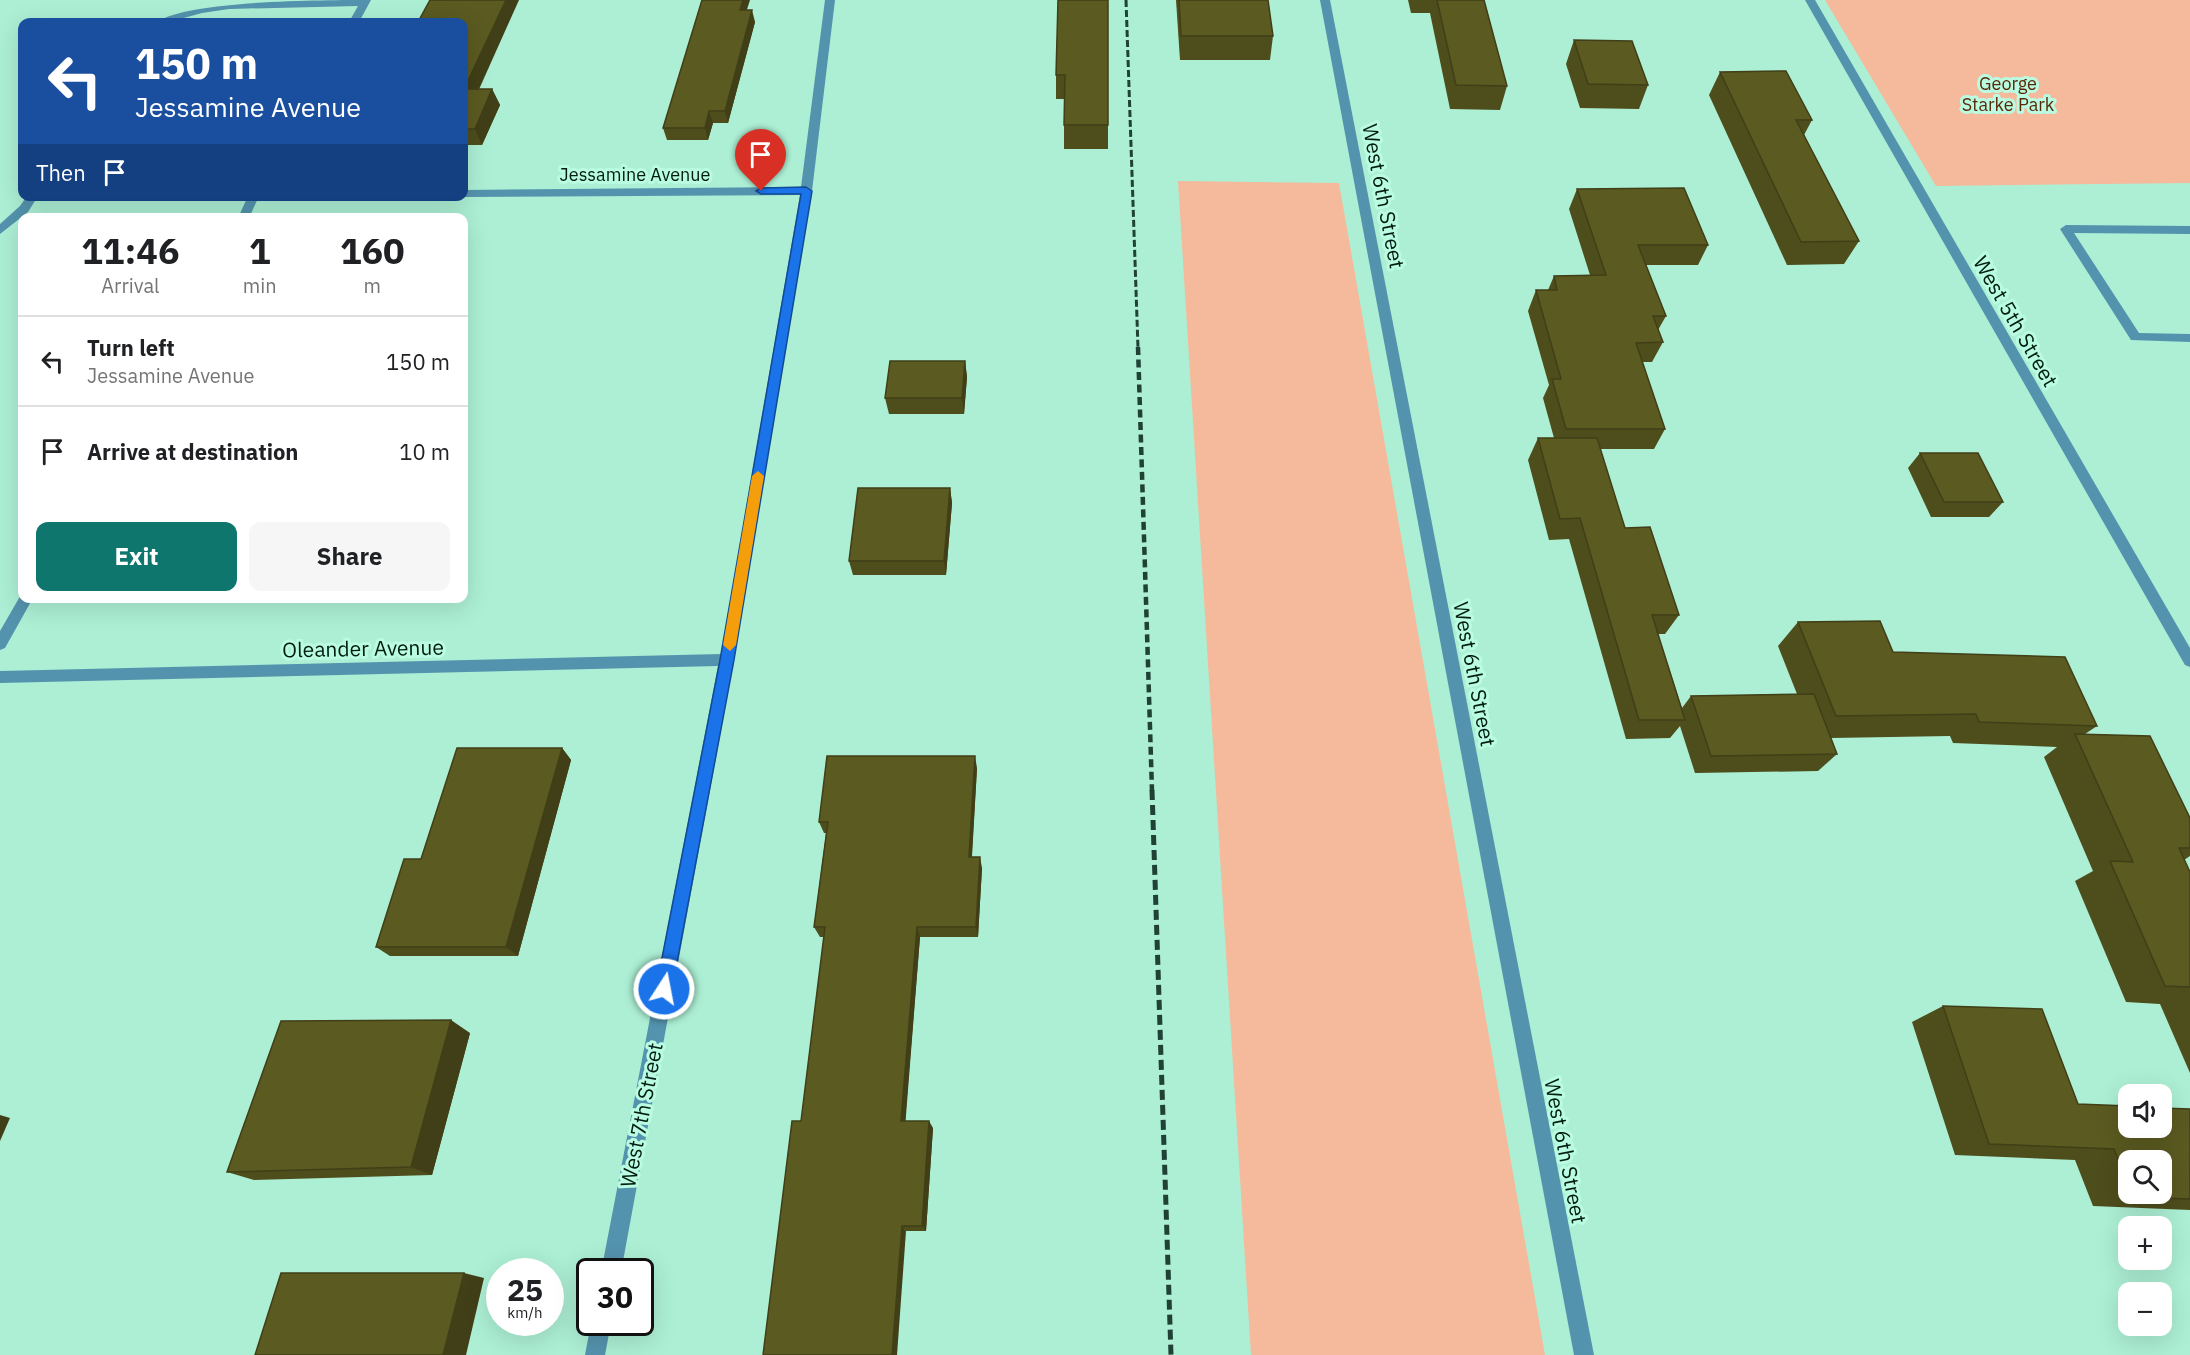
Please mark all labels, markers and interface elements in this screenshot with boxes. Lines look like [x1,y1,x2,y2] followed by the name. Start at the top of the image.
[135,36,258,91] text: 150 m
[36,42,114,120] icon: left
[1962,72,2055,116] park label: George Starke Park
[135,89,361,124] text: Jessamine Avenue
[1356,121,1412,271] street label: West 6th Street
[735,129,786,191] pin
[744,138,777,171] icon: arrive
[98,156,131,189] icon: arrive
[36,158,86,187] text: Then
[560,163,710,186] street label: Jessamine Avenue
[81,227,180,274] text: 11:46
[249,227,271,274] text: 1
[340,227,405,274] text: 160
[1967,250,2065,392] street label: West 5th Street
[101,272,160,299] text: Arrival
[243,272,277,299] text: min
[364,272,381,299] text: m
[87,333,175,362] text: Turn left
[36,345,69,378] icon: left
[386,347,450,376] text: 150 m
[87,362,255,389] text: Jessamine Avenue
[36,435,69,468] icon: arrive
[87,437,298,466] text: Arrive at destination
[399,437,450,466] text: 10 m
[36,522,237,591] button: Exit
[249,522,450,591] button: Share
[1447,599,1503,749] street label: West 6th Street
[282,633,444,663] street label: Oleander Avenue
[632,957,696,1021] position arrow
[613,1040,669,1190] street label: West 7th Street
[1538,1076,1594,1226] street label: West 6th Street
[2118,1084,2172,1336] map controls
[2118,1084,2172,1138] button: sound
[2118,1150,2172,1204] button: search
[2118,1216,2172,1270] button: +
[576,1258,654,1336] speed limit sign: 30
[507,1270,543,1309] text: 25
[2118,1282,2172,1336] button: −
[507,1303,543,1322] text: km/h

